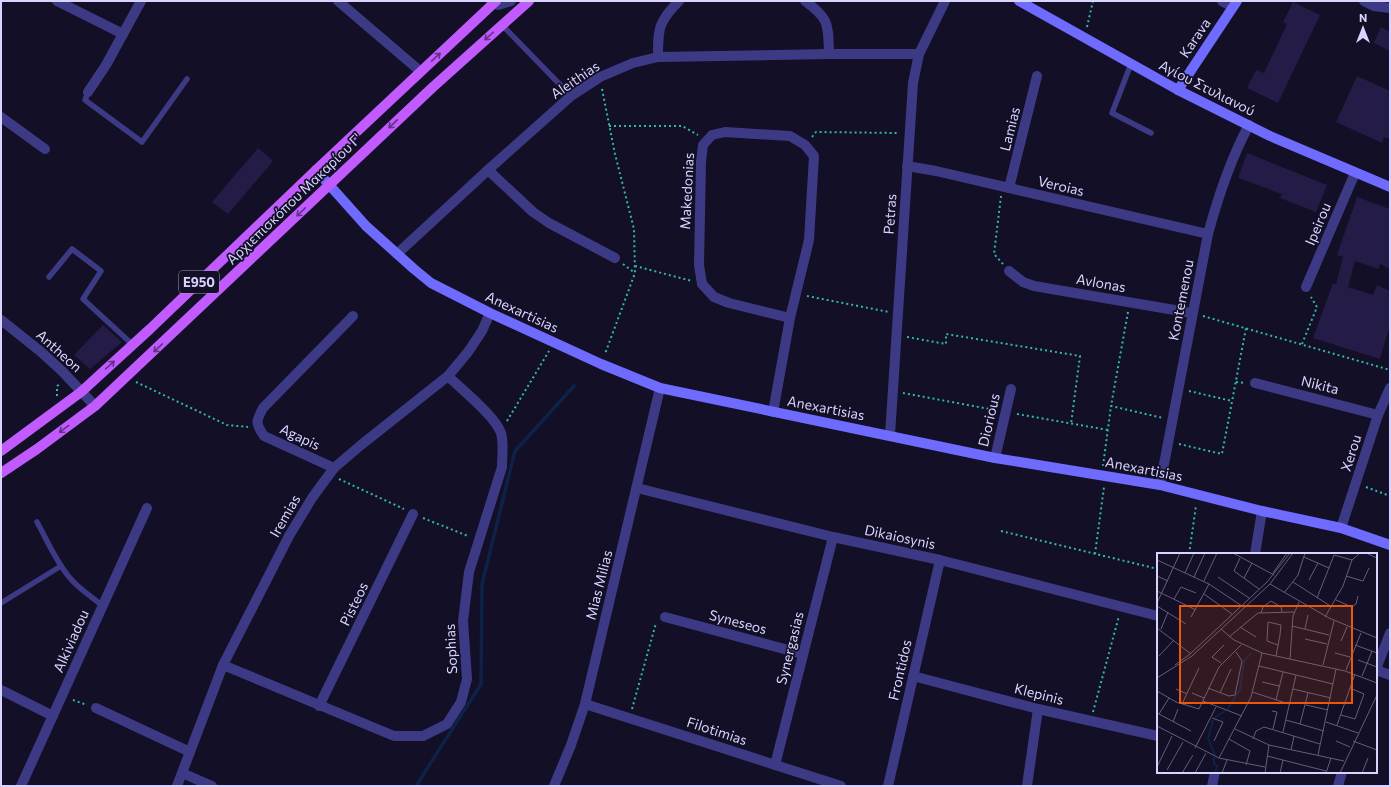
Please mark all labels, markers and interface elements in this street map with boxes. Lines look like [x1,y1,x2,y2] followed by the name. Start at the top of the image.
[1343,8,1383,48] north arrow
[1359,11,1367,24] text: N
[1175,15,1214,61] street label: Karava
[484,32,495,41] one-way arrow
[431,52,441,62] one-way arrow
[1156,56,1258,119] street label: Αγίου Στυλιανού
[547,57,602,102] street label: Aleithias
[996,105,1023,153] street label: Lamias
[388,119,398,128] one-way arrow
[223,130,365,268] street label: Αρχιεπισκόπου Μακαρίου Γ'
[676,152,697,230] street label: Makedonias
[1036,172,1086,199] street label: Veroias
[880,193,899,235] street label: Petras
[1301,200,1334,248] street label: Ipeirou
[296,207,306,217] one-way arrow
[1164,258,1197,342] street label: Kontemenou
[1075,270,1127,295] street label: Avlonas
[179,271,219,293] road number: E950
[483,287,561,336] street label: Anexartisias
[33,326,86,375] street label: Antheon
[153,343,163,353] one-way arrow
[105,361,115,370] one-way arrow
[1299,372,1341,397] street label: Nikita
[786,392,866,423] street label: Anexartisias
[974,392,1003,448] street label: Diorious
[277,420,323,453] street label: Agapis
[59,425,70,433] one-way arrow
[1337,432,1364,474] street label: Xerou
[1104,453,1184,484] street label: Anexartisias
[266,492,303,540] street label: Iremias
[863,521,937,552] street label: Dikaiosynis
[582,548,615,621] street label: Mias Milias
[1157,553,1377,773] inset map
[336,579,371,628] street label: Pisteos
[707,606,769,637] street label: Syneseos
[49,607,92,675] street label: Alkiviadou
[772,610,807,686] street label: Synergasias
[441,624,460,675] street label: Sophias
[884,638,915,702] street label: Frontidos
[1013,679,1066,708] street label: Klepinis
[685,713,749,748] street label: Filotimias

